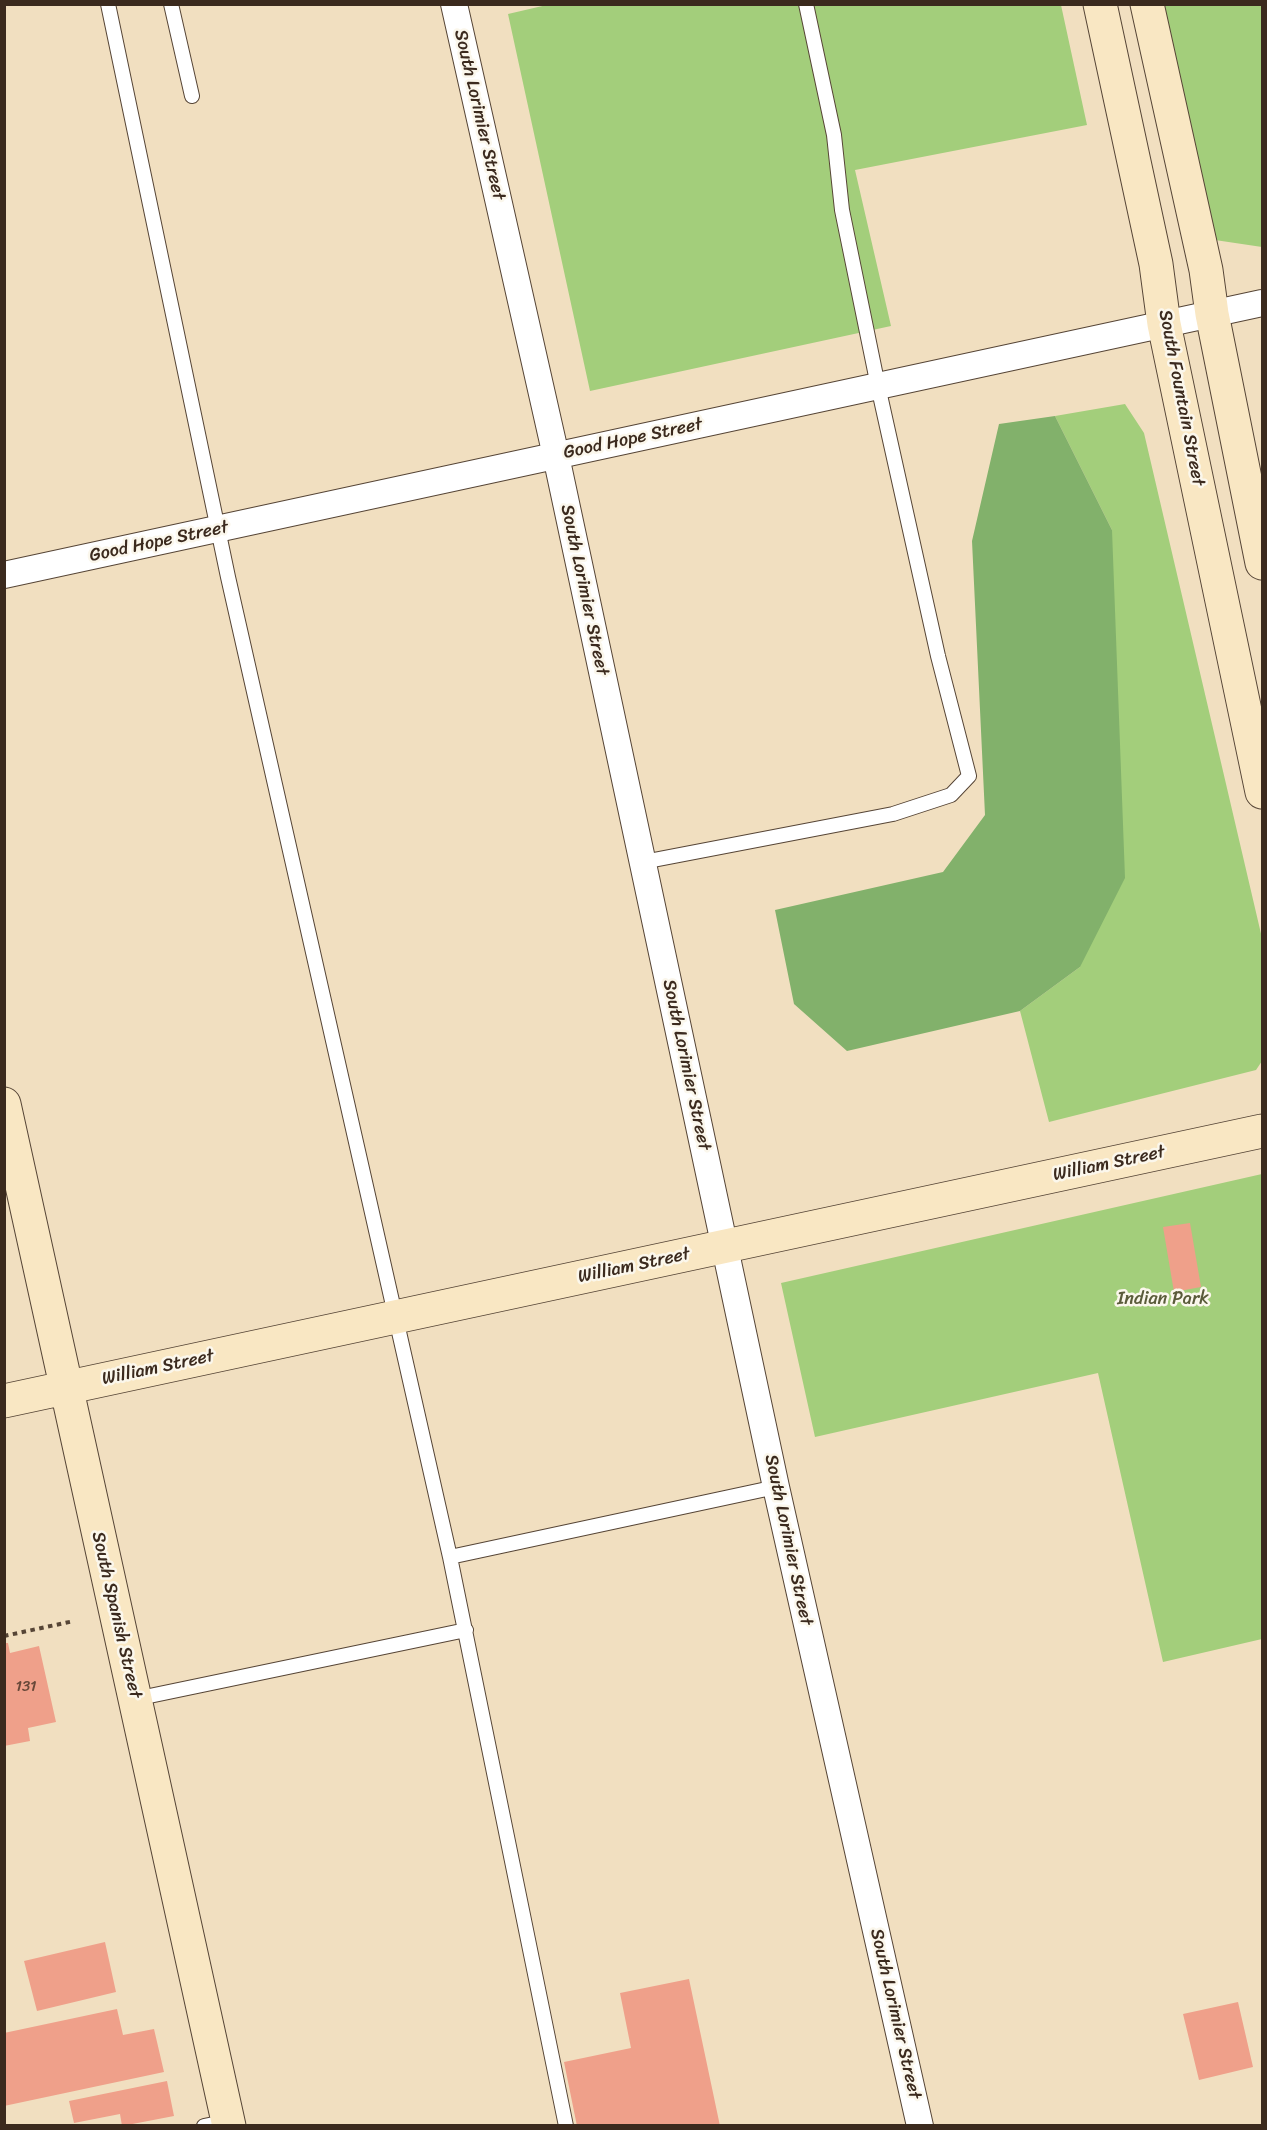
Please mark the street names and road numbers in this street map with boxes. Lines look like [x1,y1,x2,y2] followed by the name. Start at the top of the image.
[449,28,509,202] street label: South Lorimier Street
[1153,308,1209,488] street label: South Fountain Street
[562,414,704,464] street label: Good Hope Street
[555,503,613,677] street label: South Lorimier Street
[88,517,230,567] street label: Good Hope Street
[657,978,715,1152] street label: South Lorimier Street
[1051,1142,1167,1186] street label: William Street
[576,1244,692,1288] street label: William Street
[100,1346,216,1390] street label: William Street
[759,1453,817,1627] street label: South Lorimier Street
[86,1530,146,1700] street label: South Spanish Street
[865,1927,925,2101] street label: South Lorimier Street

